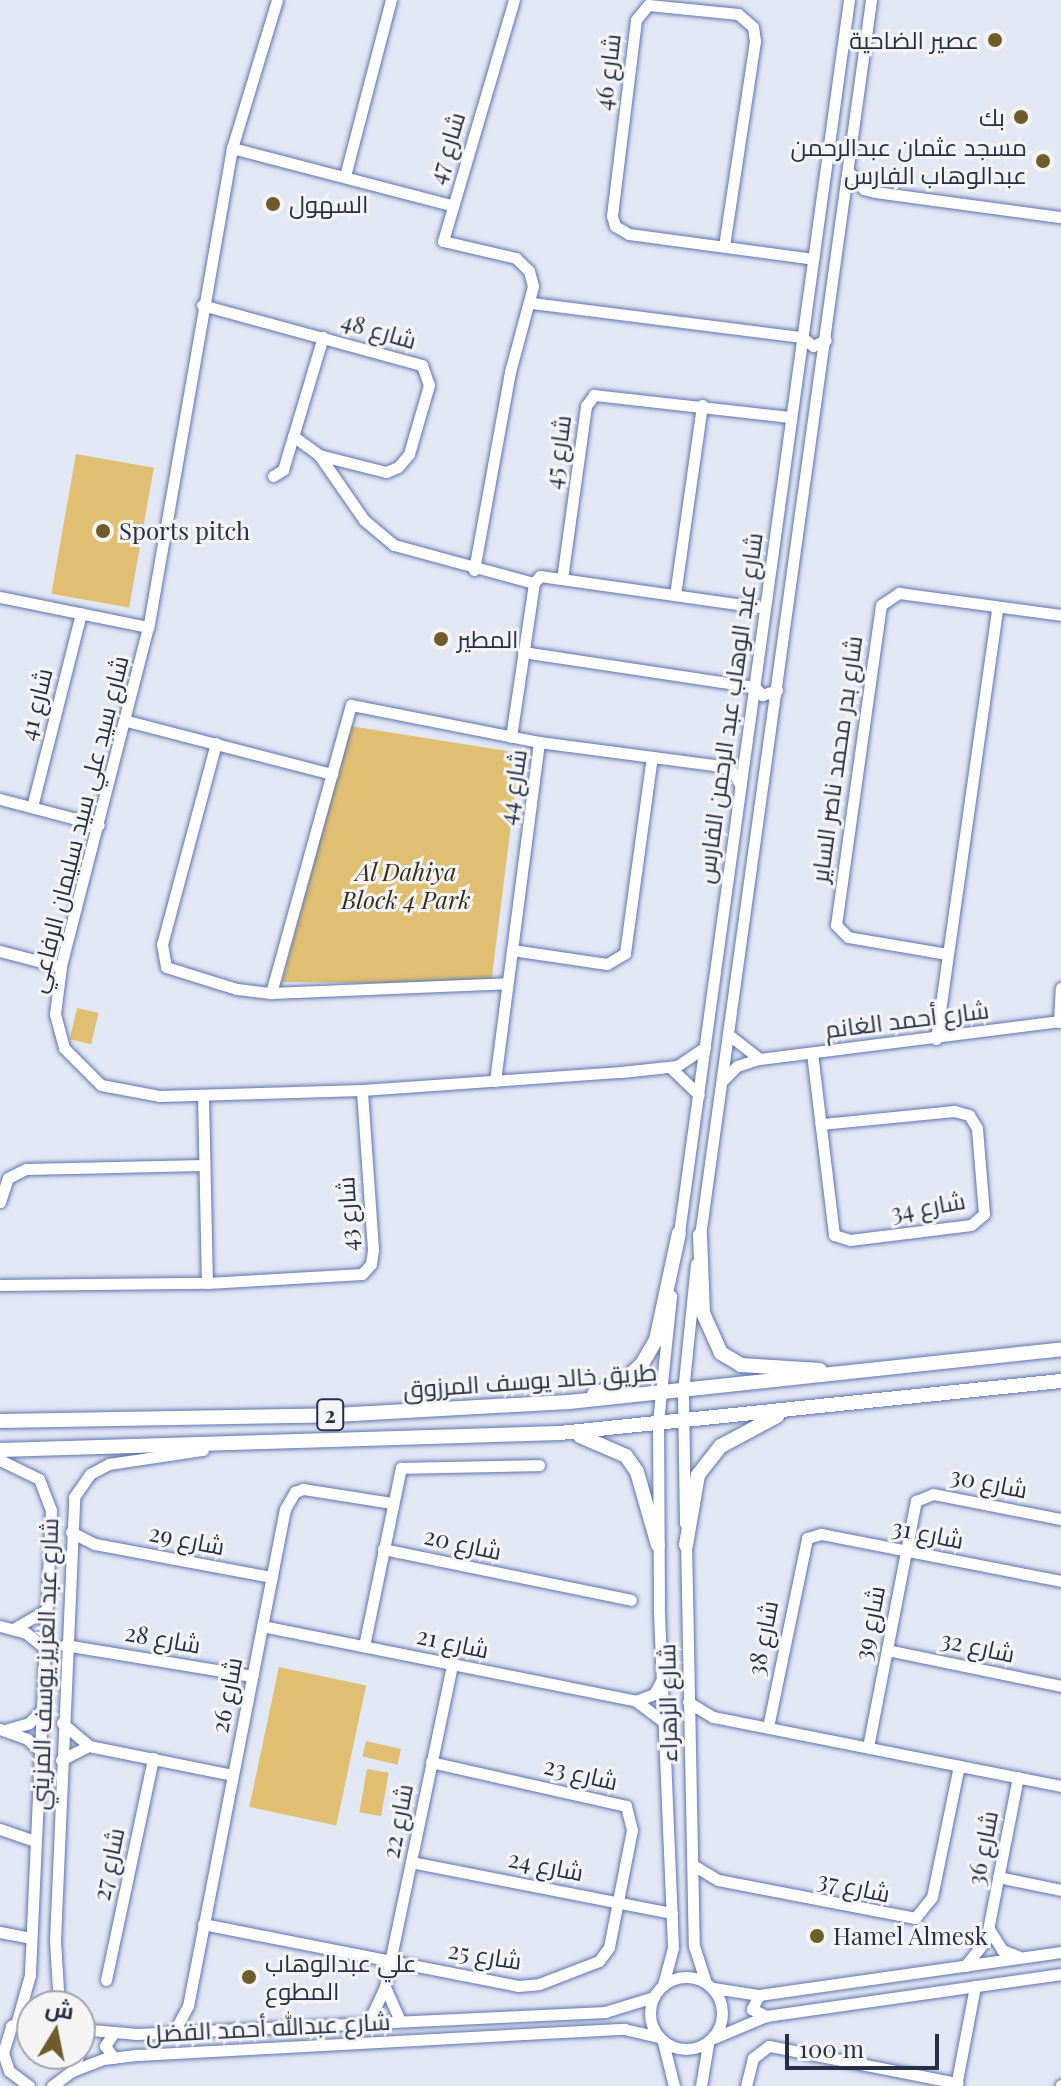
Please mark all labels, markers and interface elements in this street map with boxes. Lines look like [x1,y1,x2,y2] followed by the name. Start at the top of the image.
[849,26,979,54] place label: عصير الضاحية
[986,31,1004,49] marker: عصير الضاحية
[588,32,626,112] street label: شارع 46
[979,103,1005,131] place label: بك
[1012,108,1030,126] marker: بك
[421,109,471,187] street label: شارع 47
[791,133,1027,189] place label: مسجد عثمان عبدالرحمن عبدالوهاب الفارس
[1034,152,1052,170] marker: مسجد عثمان عبدالرحمن عبدالوهاب الفارس
[289,190,368,218] place label: السهول
[264,195,282,213] marker: السهول
[338,306,420,354] street label: شارع 48
[538,413,576,491] street label: شارع 45
[119,517,250,545] place label: Sports pitch
[94,522,112,540] marker: Sports pitch
[690,531,768,885] street label: شارع عبد الوهاب عبد الرحمن الفارس
[457,625,518,653] place label: المطير
[432,630,450,648] marker: المطير
[804,634,868,884] street label: شارع بدر محمد ناصر الساير
[22,653,134,995] street label: شارع سيد علي سيد سليمان الرفاعي
[12,665,58,743] street label: شارع 41
[492,747,532,827] street label: شارع 44
[341,858,471,914] park label: Al Dahiya Block 4 Park
[823,995,991,1043] street label: شارع أحمد الغانم
[331,1176,363,1252] street label: شارع 43
[888,1185,968,1227] street label: شارع 34
[402,1357,658,1403] street label: طريق خالد يوسف المرزوق
[316,1397,344,1433] road number: 2
[948,1460,1030,1504] street label: شارع 30
[890,1512,966,1554] street label: شارع 31
[25,1517,63,1811] street label: شارع عبد العزيز يوسف المزيني
[147,1518,227,1560] street label: شارع 29
[422,1521,504,1565] street label: شارع 20
[848,1583,890,1663] street label: شارع 39
[741,1598,783,1678] street label: شارع 38
[123,1617,203,1659] street label: شارع 28
[414,1620,492,1664] street label: شارع 21
[938,1624,1018,1668] street label: شارع 32
[652,1643,682,1763] street label: شارع الزهراء
[205,1655,247,1735] street label: شارع 26
[541,1751,621,1795] street label: شارع 23
[376,1781,418,1861] street label: شارع 22
[961,1808,1003,1888] street label: شارع 36
[86,1825,130,1903] street label: شارع 27
[506,1844,586,1886] street label: شارع 24
[815,1864,893,1908] street label: شارع 37
[833,1922,989,1950] place label: Hamel Almesk
[808,1927,826,1945] marker: Hamel Almesk
[446,1935,524,1975] street label: شارع 25
[265,1949,417,2005] place label: علي عبدالوهاب المطوع
[240,1968,258,1986] marker: علي عبدالوهاب المطوع
[16,1990,96,2070] north arrow
[43,1991,76,2026] text: ش
[145,2006,391,2048] street label: شارع عبدالله أحمد الفضل
[789,2018,943,2068] scale bar
[799,2032,864,2064] text: 100 m

